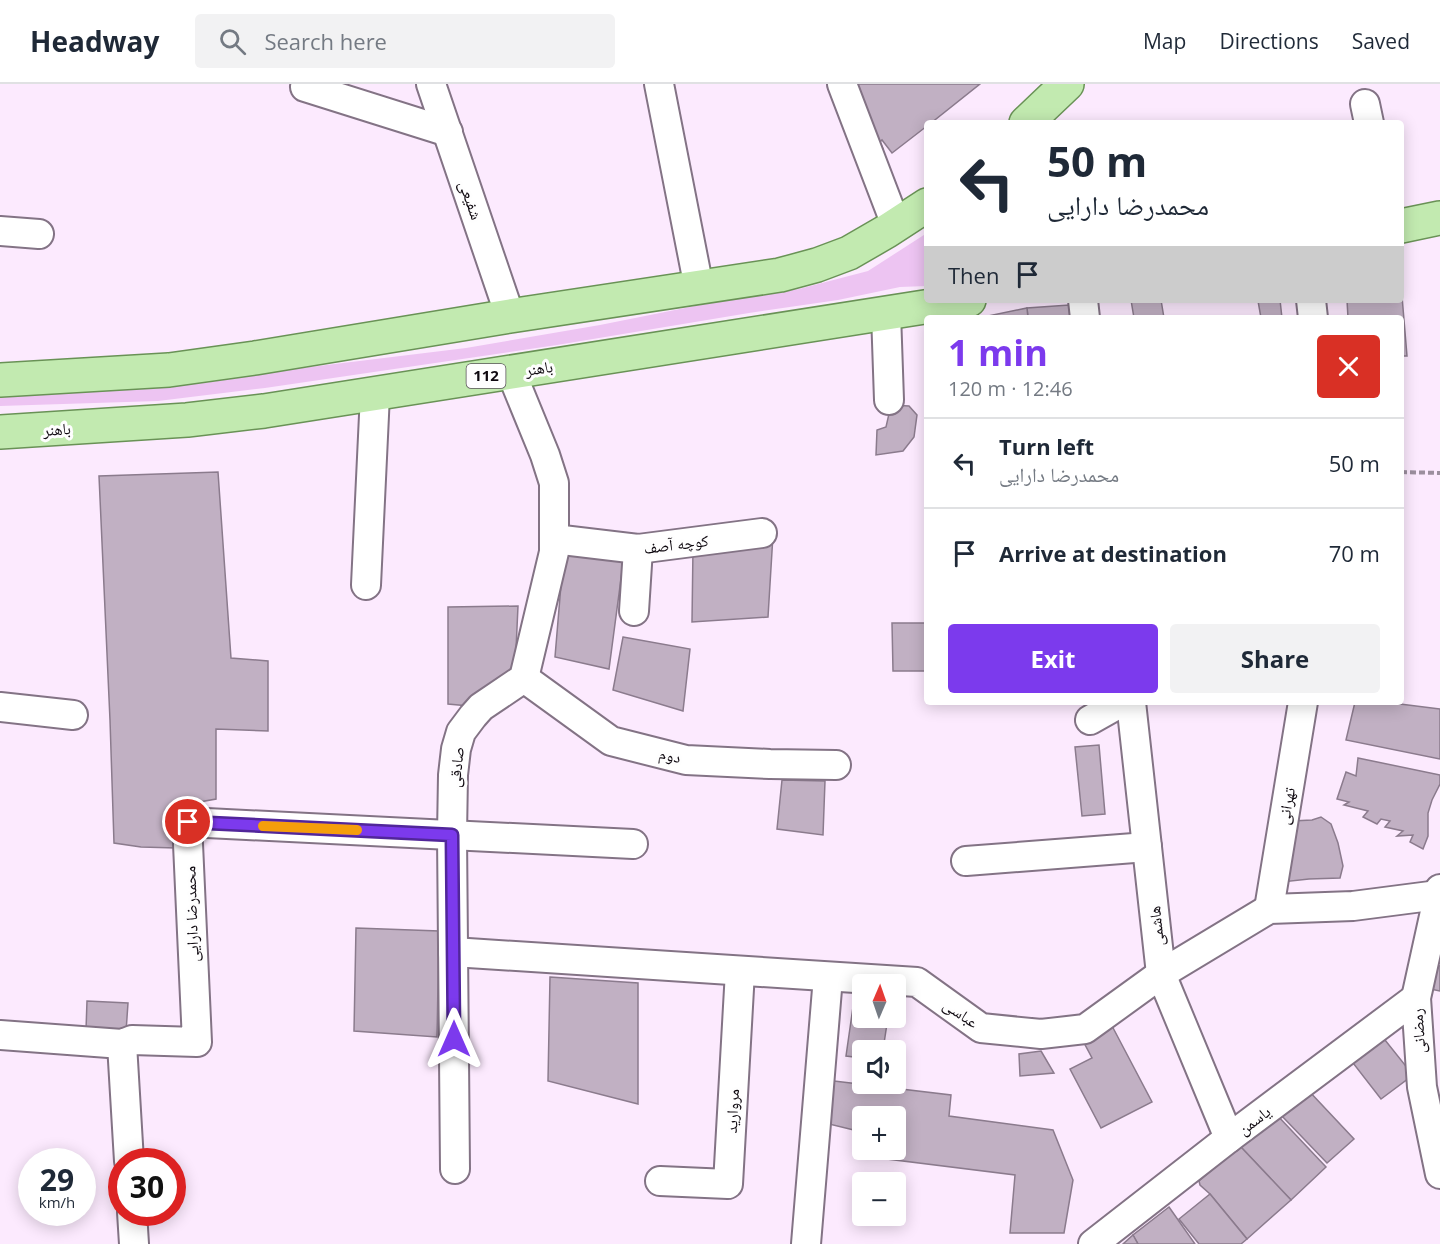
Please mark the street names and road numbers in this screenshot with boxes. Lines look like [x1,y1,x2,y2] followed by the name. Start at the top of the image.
[454,177,488,223] street label: شفیعی
[523,355,554,381] street label: باهنر
[466,364,506,388] road number: 112
[41,417,72,441] street label: باهنر
[642,529,710,559] street label: کوچه آصف
[657,742,683,768] street label: دوم
[443,745,469,789] street label: صادقی
[1272,785,1300,826] street label: تهرانی
[178,866,204,962] street label: محمدرضا دارایی
[1143,905,1169,947] street label: هاشمی
[939,993,983,1033] street label: عباسی
[1405,1008,1431,1054] street label: رمضانی
[720,1088,744,1134] street label: مروارید
[1233,1100,1275,1140] street label: یاسمن

